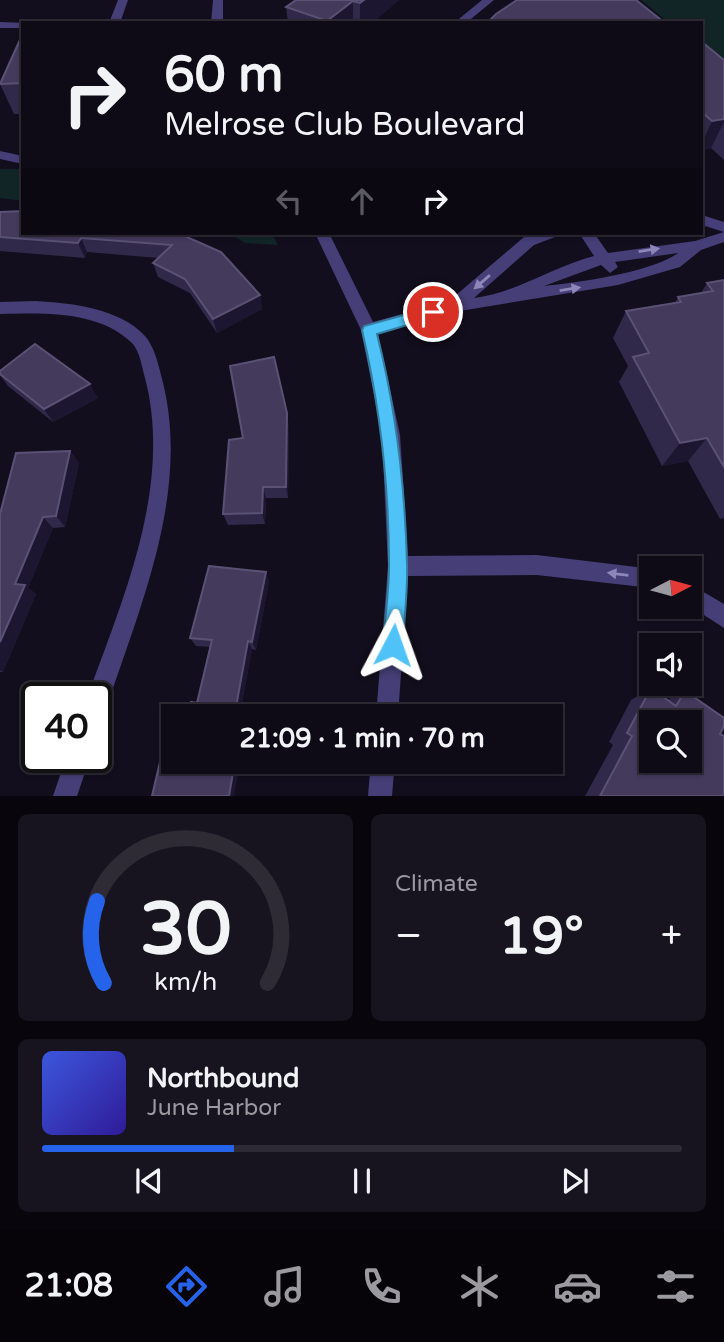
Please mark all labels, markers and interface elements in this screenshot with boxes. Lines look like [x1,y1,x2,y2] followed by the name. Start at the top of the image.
[164,46,283,105] text: 60 m
[49,49,140,140] icon: right
[164,106,525,144] text: Melrose Club Boulevard
[270,182,308,220] icon: left
[343,182,381,220] icon: ahead
[416,182,454,220] icon: right
[638,244,660,255] one-way arrow
[473,274,490,289] one-way arrow
[403,282,463,342] pin
[559,283,581,294] one-way arrow
[414,293,452,331] icon: arrive
[639,556,702,620] north arrow
[639,556,702,773] map controls
[607,569,629,580] one-way arrow
[356,608,430,682] position arrow
[639,633,702,696] button: sound
[21,682,112,773] speed limit sign: 40
[639,710,702,773] button: search
[239,723,485,754] text: 21:09 · 1 min · 70 m
[395,870,478,898] text: Climate
[140,887,231,975] text: 30
[499,905,584,968] text: 19°
[395,913,422,959] text: −
[661,913,682,959] text: +
[154,967,217,997] text: km/h
[147,1063,299,1094] text: Northbound
[147,1094,281,1122] text: June Harbor
[130,1162,168,1200] icon: previous
[343,1162,381,1200] icon: pause
[556,1162,594,1200] icon: next
[162,1262,211,1311] icon: directions
[260,1262,309,1311] icon: music
[357,1262,406,1311] icon: phone
[455,1262,504,1311] icon: climate
[553,1262,602,1311] icon: car
[651,1262,700,1311] icon: filters
[24,1267,113,1305] text: 21:08

